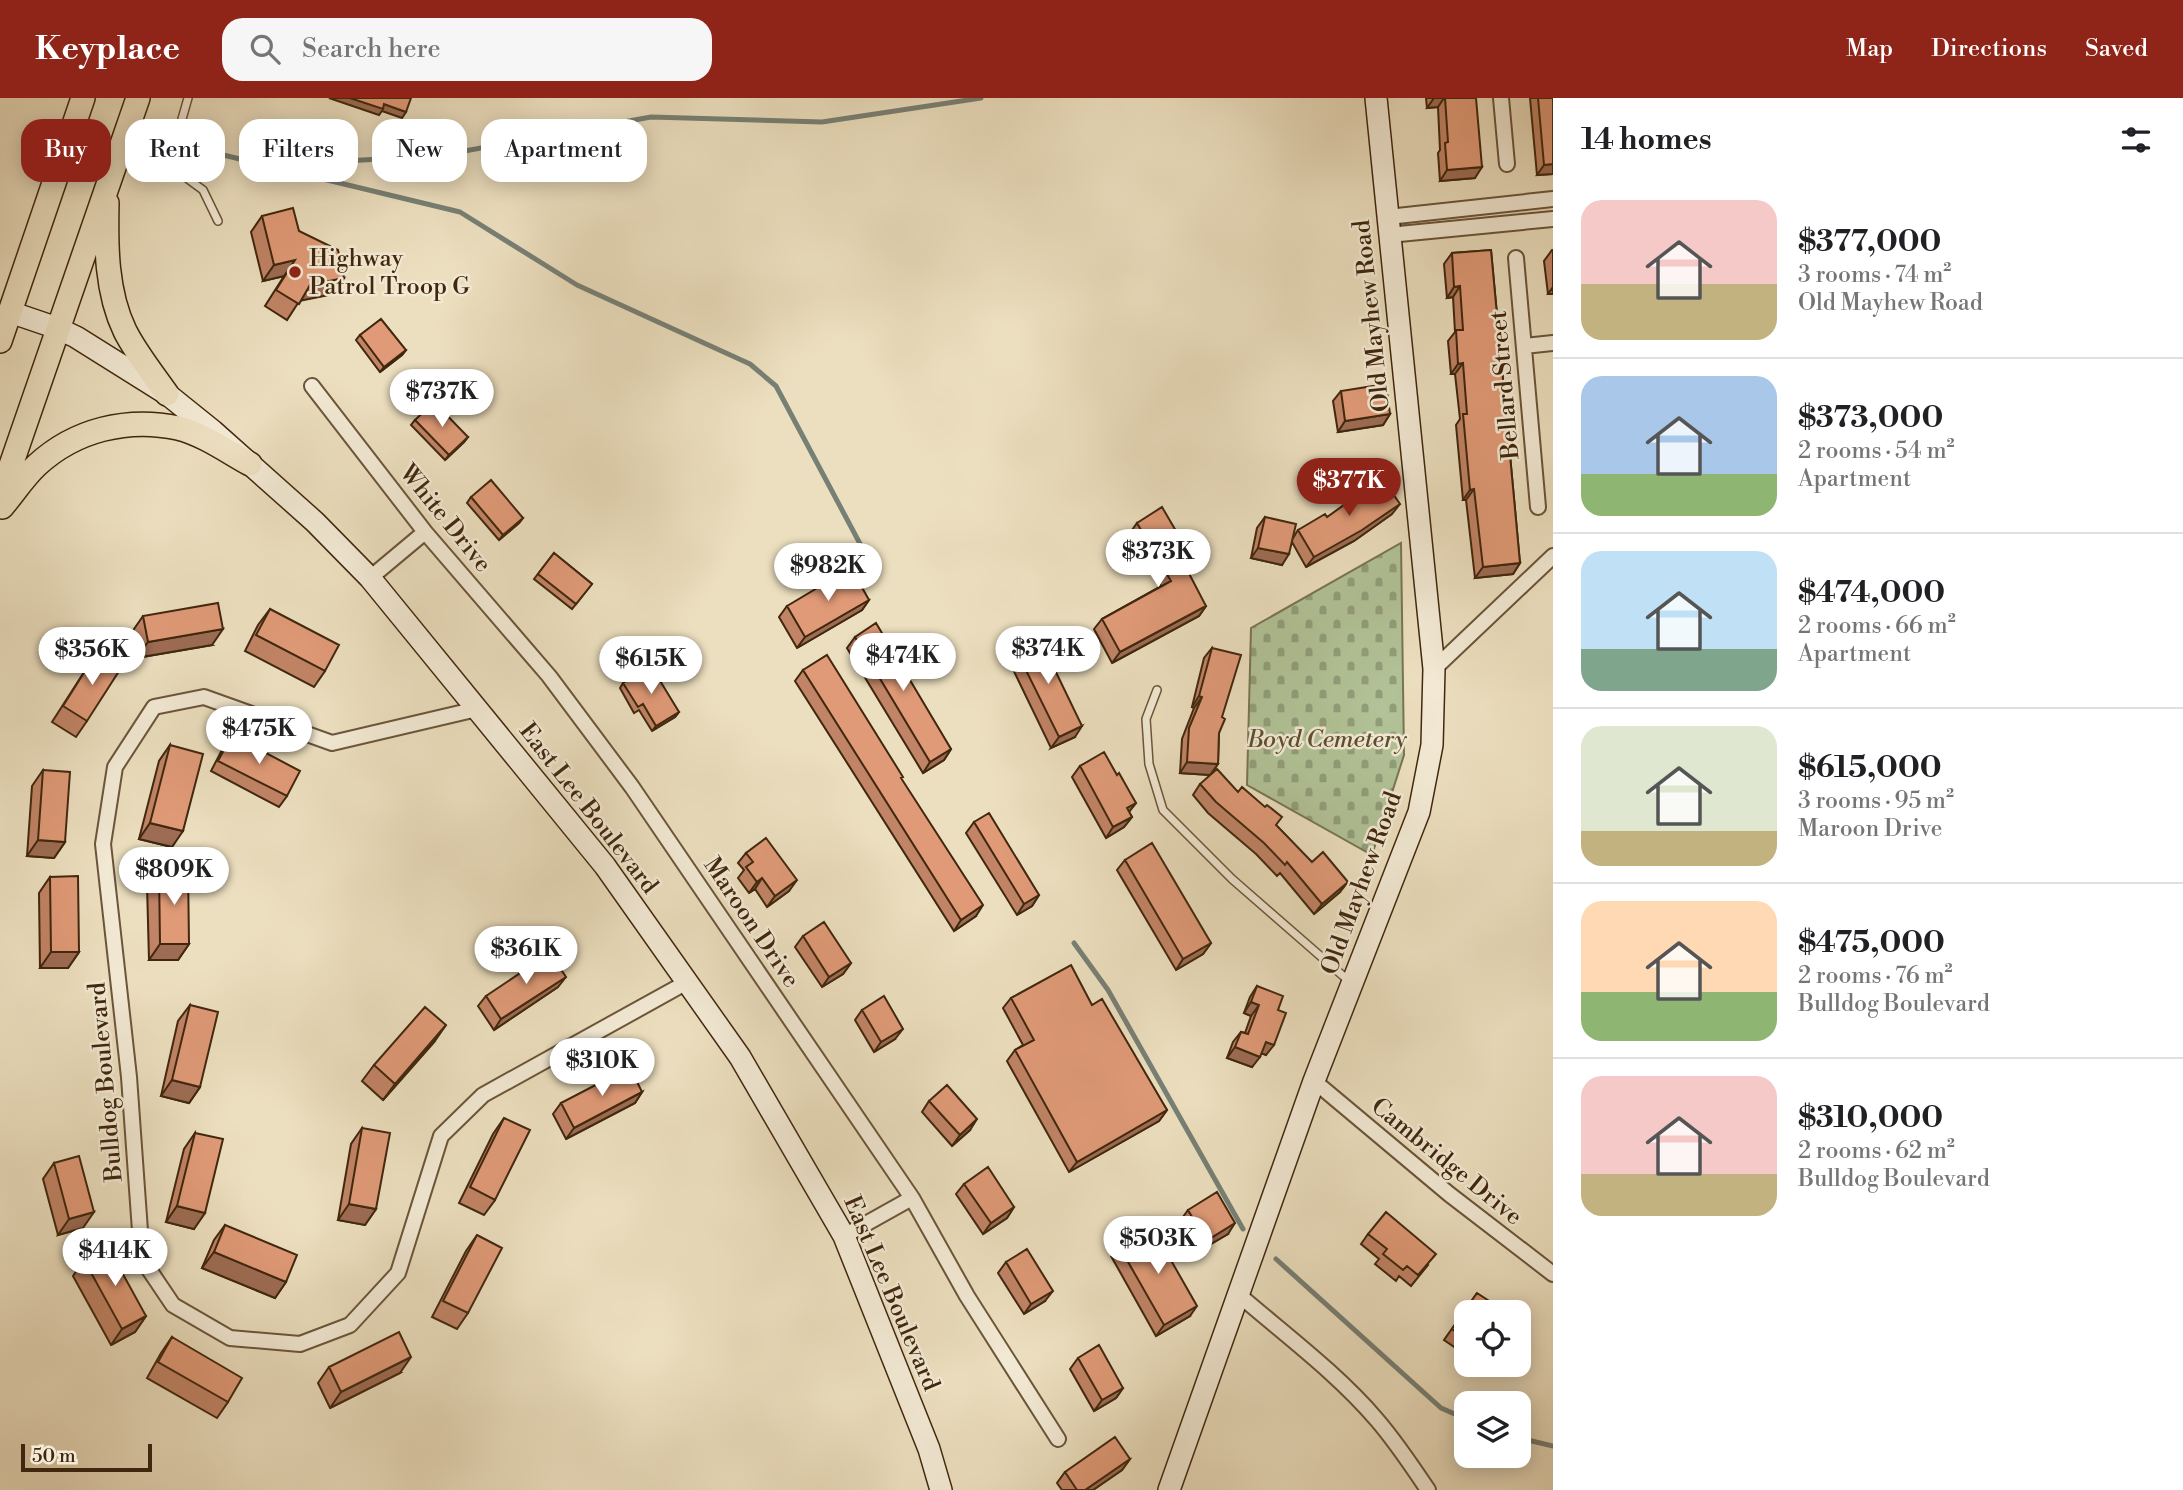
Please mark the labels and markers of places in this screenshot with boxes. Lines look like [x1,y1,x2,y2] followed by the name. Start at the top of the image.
[309,244,470,302] place label: Highway Patrol Troop G
[287,264,303,280] marker: Highway Patrol Troop G
[393,370,491,429] pin: $737K
[1300,458,1398,518] pin: $377K
[1109,530,1207,589] pin: $373K
[779,544,877,603] pin: $982K
[999,626,1097,686] pin: $374K
[43,628,141,687] pin: $356K
[854,634,952,693] pin: $474K
[602,636,700,696] pin: $615K
[210,706,308,766] pin: $475K
[125,848,223,907] pin: $809K
[477,926,575,986] pin: $361K
[553,1038,651,1098] pin: $310K
[1109,1216,1207,1276] pin: $503K
[66,1228,164,1288] pin: $414K

